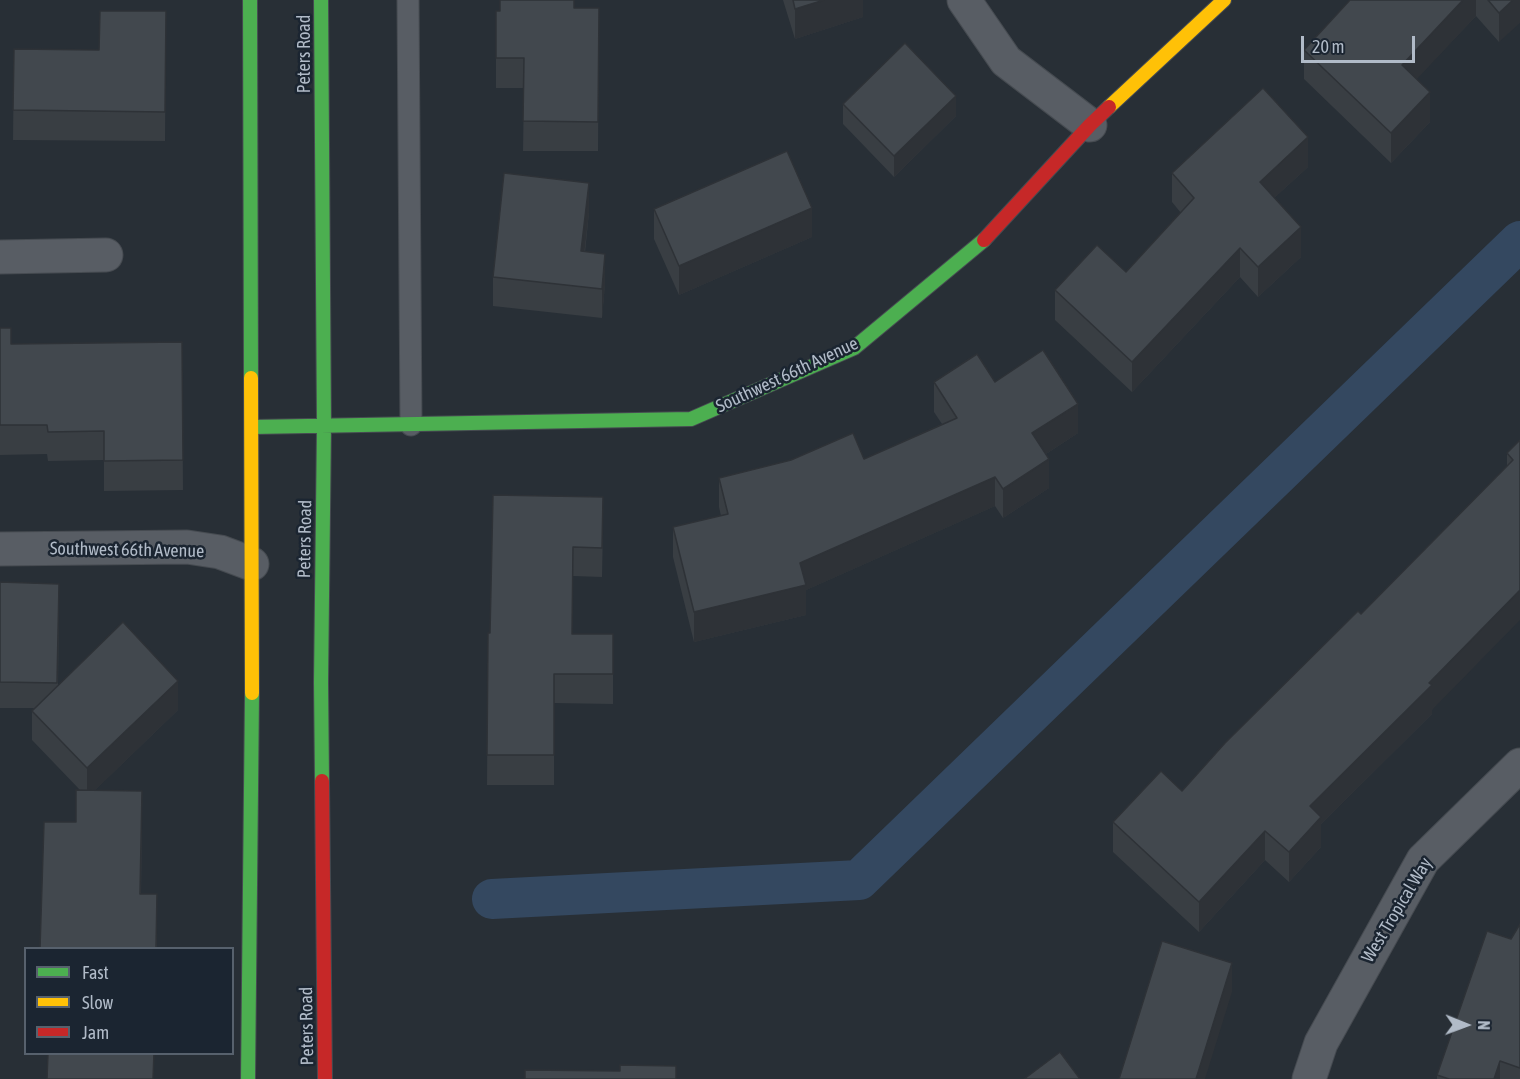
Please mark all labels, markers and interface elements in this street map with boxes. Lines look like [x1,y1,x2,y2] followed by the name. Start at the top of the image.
[293,15,315,93] street label: Peters Road
[1304,24,1418,62] scale bar
[1312,36,1344,57] text: 20 m
[712,333,862,417] street label: Southwest 66th Avenue
[294,500,316,578] street label: Peters Road
[50,538,204,562] street label: Southwest 66th Avenue
[1357,854,1437,966] street label: West Tropical Way
[24,947,234,1055] legend
[82,962,109,983] text: Fast
[296,987,318,1065] street label: Peters Road
[82,992,113,1013] text: Slow
[1436,995,1496,1055] north arrow
[1475,1020,1493,1030] text: N
[82,1022,109,1043] text: Jam

